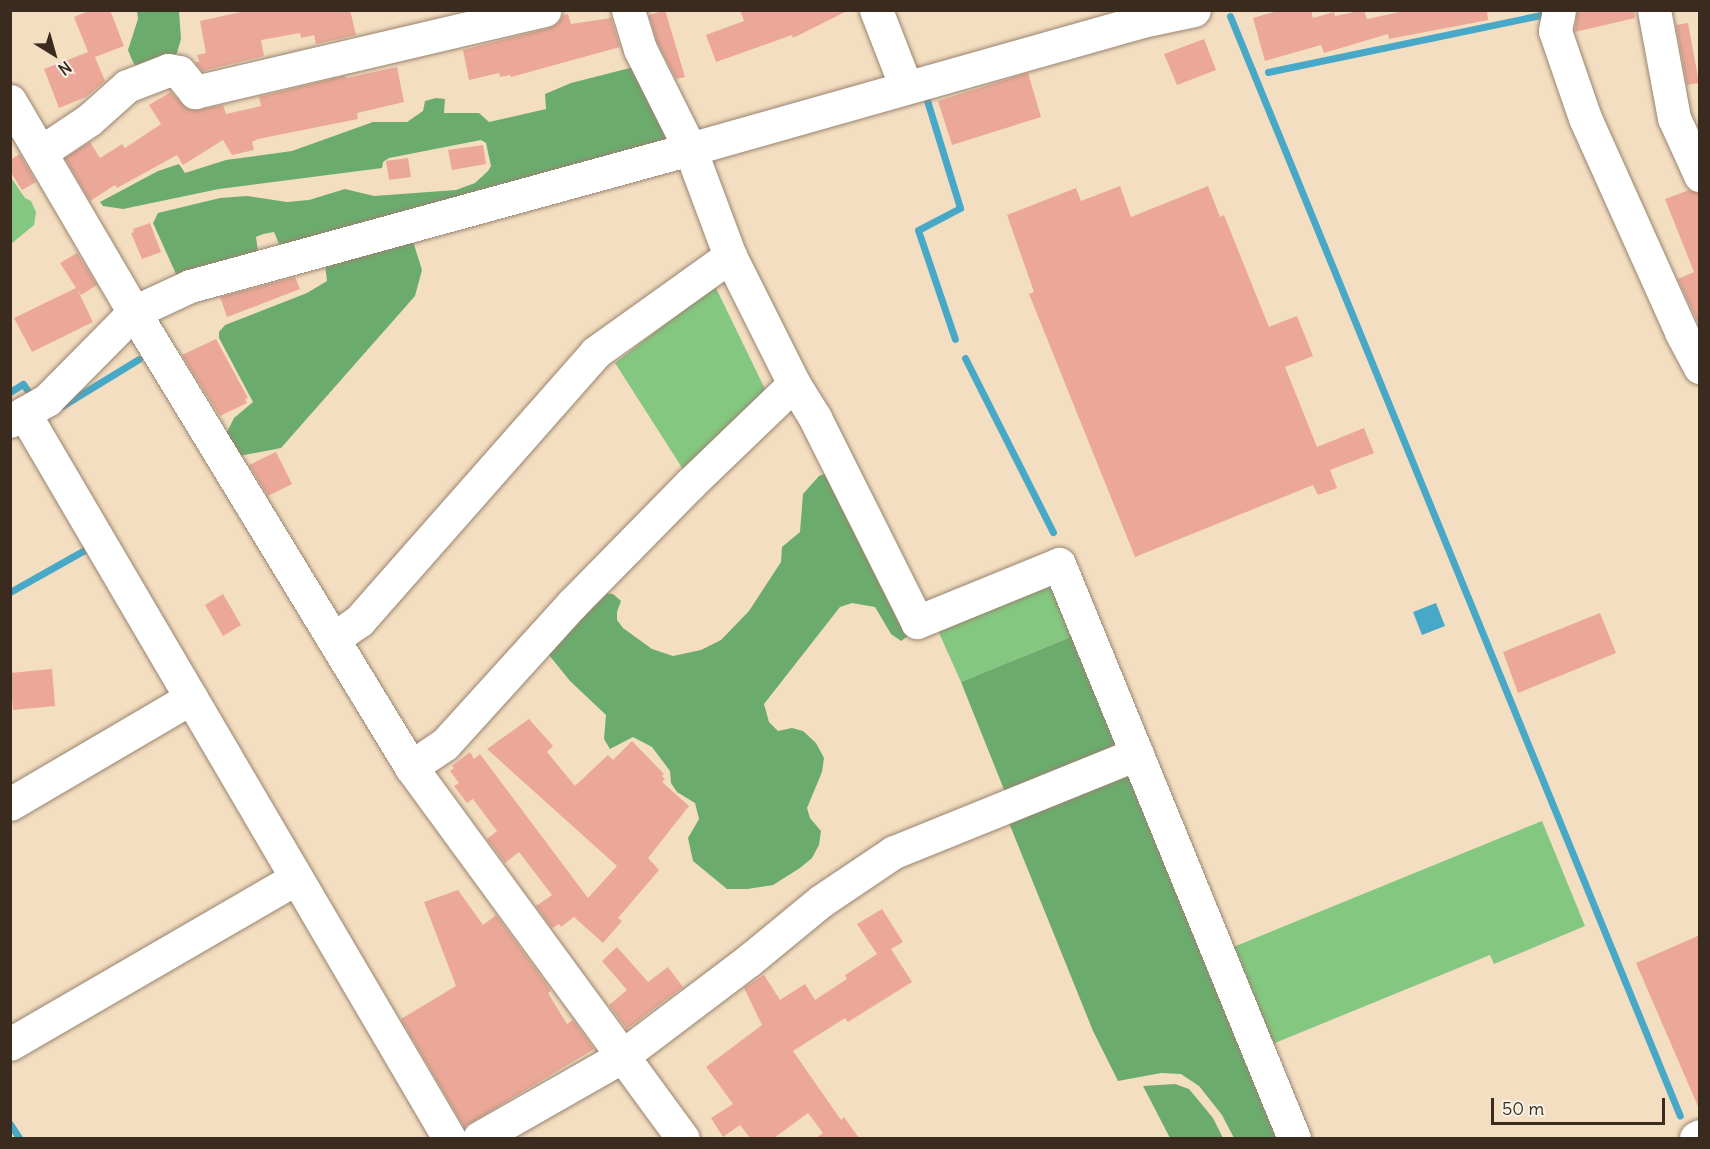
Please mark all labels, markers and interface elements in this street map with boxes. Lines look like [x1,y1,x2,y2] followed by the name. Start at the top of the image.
[24,24,84,84] north arrow
[54,57,75,80] text: N
[1494,1086,1668,1124] scale bar
[1502,1097,1544,1120] text: 50 m

